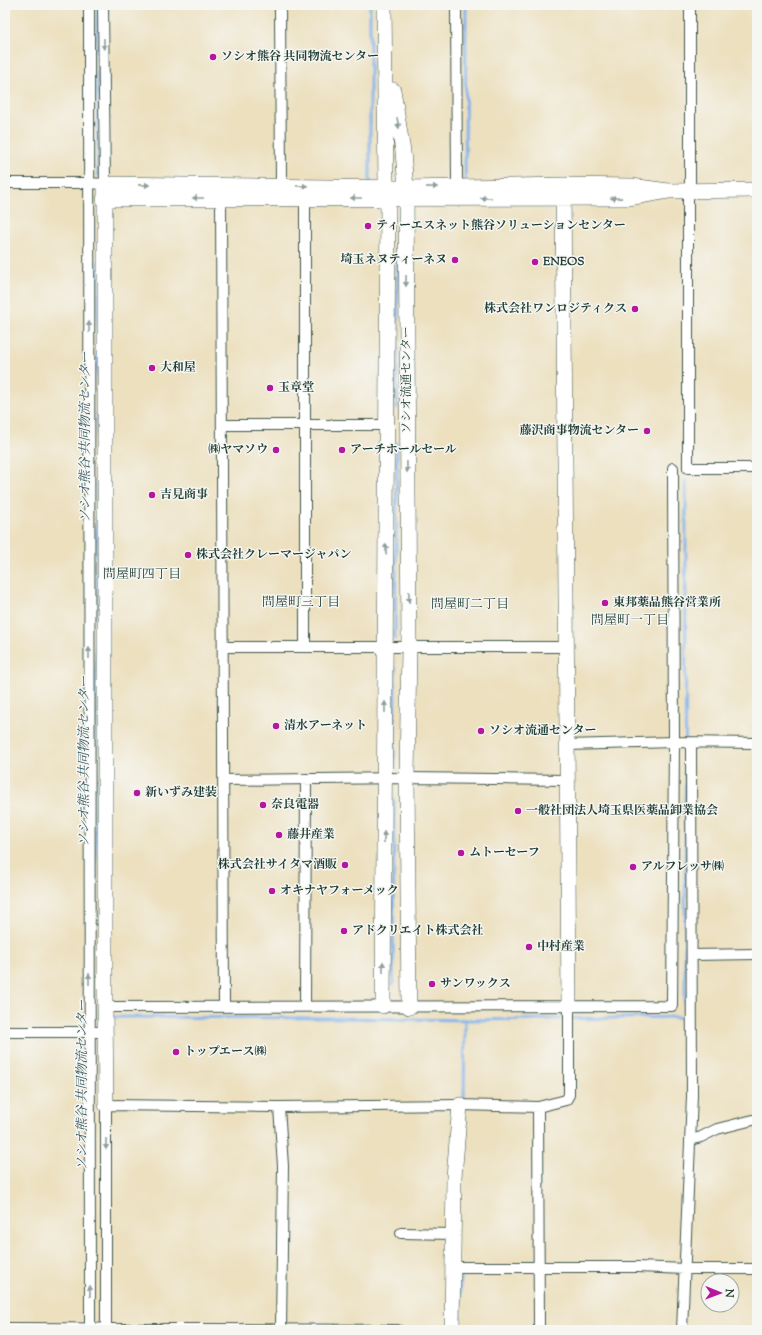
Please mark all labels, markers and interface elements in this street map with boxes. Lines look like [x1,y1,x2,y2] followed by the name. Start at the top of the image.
[101,38,107,51] one-way arrow
[221,48,379,66] place label: ソシオ熊谷 共同物流センター
[208,52,218,62] marker: ソシオ熊谷 共同物流センター
[396,117,402,129] one-way arrow
[138,182,151,188] one-way arrow
[296,183,309,189] one-way arrow
[426,184,439,190] one-way arrow
[192,195,204,202] one-way arrow
[349,195,362,201] one-way arrow
[479,195,492,201] one-way arrow
[609,195,622,201] one-way arrow
[376,217,626,235] place label: ティーエスネット熊谷ソリューションセンター
[363,221,373,231] marker: ティーエスネット熊谷ソリューションセンター
[341,251,447,269] place label: 埼玉ネヌティーネヌ
[542,253,584,271] place label: ENEOS
[450,255,460,265] marker: 埼玉ネヌティーネヌ
[530,257,540,267] marker: ENEOS
[403,275,409,288] one-way arrow
[484,300,627,318] place label: 株式会社ワンロジティクス
[630,304,640,314] marker: 株式会社ワンロジティクス
[86,320,92,333] one-way arrow
[398,326,416,434] street label: ソシオ流通センター
[77,351,95,523] water label: ソシオ熊谷 共同物流センター
[160,359,196,377] place label: 大和屋
[147,363,157,373] marker: 大和屋
[278,379,314,397] place label: 玉章堂
[265,383,275,393] marker: 玉章堂
[519,422,639,440] place label: 藤沢商事物流センター
[642,426,652,436] marker: 藤沢商事物流センター
[208,441,268,459] place label: ㈱ヤマソウ
[350,441,457,459] place label: アーチホールセール
[271,445,281,455] marker: ㈱ヤマソウ
[337,445,347,455] marker: アーチホールセール
[404,461,410,474] one-way arrow
[160,486,208,504] place label: 吉見商事
[147,490,157,500] marker: 吉見商事
[383,542,389,555] one-way arrow
[196,546,352,564] place label: 株式会社クレーマージャパン
[183,550,193,560] marker: 株式会社クレーマージャパン
[103,566,181,584] district label: 問屋町四丁目
[406,591,412,604] one-way arrow
[262,594,340,612] district label: 問屋町三丁目
[613,594,721,612] place label: 東邦薬品熊谷営業所
[431,596,509,614] district label: 問屋町二丁目
[600,598,610,608] marker: 東邦薬品熊谷営業所
[591,612,669,630] district label: 問屋町一丁目
[86,646,92,659] one-way arrow
[76,675,94,847] water label: ソシオ熊谷 共同物流センター
[382,700,388,713] one-way arrow
[284,717,367,735] place label: 清水アーネット
[271,721,281,731] marker: 清水アーネット
[489,722,597,740] place label: ソシオ流通センター
[476,726,486,736] marker: ソシオ流通センター
[145,784,217,802] place label: 新いずみ建装
[132,788,142,798] marker: 新いずみ建装
[271,796,319,814] place label: 奈良電器
[258,800,268,810] marker: 奈良電器
[526,802,718,820] place label: 一般社団法人埼玉県医薬品卸業協会
[513,806,523,816] marker: 一般社団法人埼玉県医薬品卸業協会
[287,826,335,844] place label: 藤井産業
[274,830,284,840] marker: 藤井産業
[381,830,387,843] one-way arrow
[469,844,540,862] place label: ムトーセーフ
[456,848,466,858] marker: ムトーセーフ
[218,856,337,874] place label: 株式会社サイタマ酒販
[641,858,724,876] place label: アルフレッサ㈱
[340,860,350,870] marker: 株式会社サイタマ酒販
[628,862,638,872] marker: アルフレッサ㈱
[280,882,399,900] place label: オキナヤフォーメック
[267,886,277,896] marker: オキナヤフォーメック
[352,922,484,940] place label: アドクリエイト株式会社
[339,926,349,936] marker: アドクリエイト株式会社
[537,938,585,956] place label: 中村産業
[524,942,534,952] marker: 中村産業
[380,960,386,973] one-way arrow
[86,972,92,985] one-way arrow
[440,975,511,993] place label: サンワックス
[427,979,437,989] marker: サンワックス
[74,999,92,1171] water label: ソシオ熊谷 共同物流センター
[184,1043,266,1061] place label: トップエース㈱
[171,1047,181,1057] marker: トップエース㈱
[103,1138,109,1151] one-way arrow
[700,1273,740,1313] north arrow
[87,1284,93,1297] one-way arrow
[721,1288,737,1298] text: N

